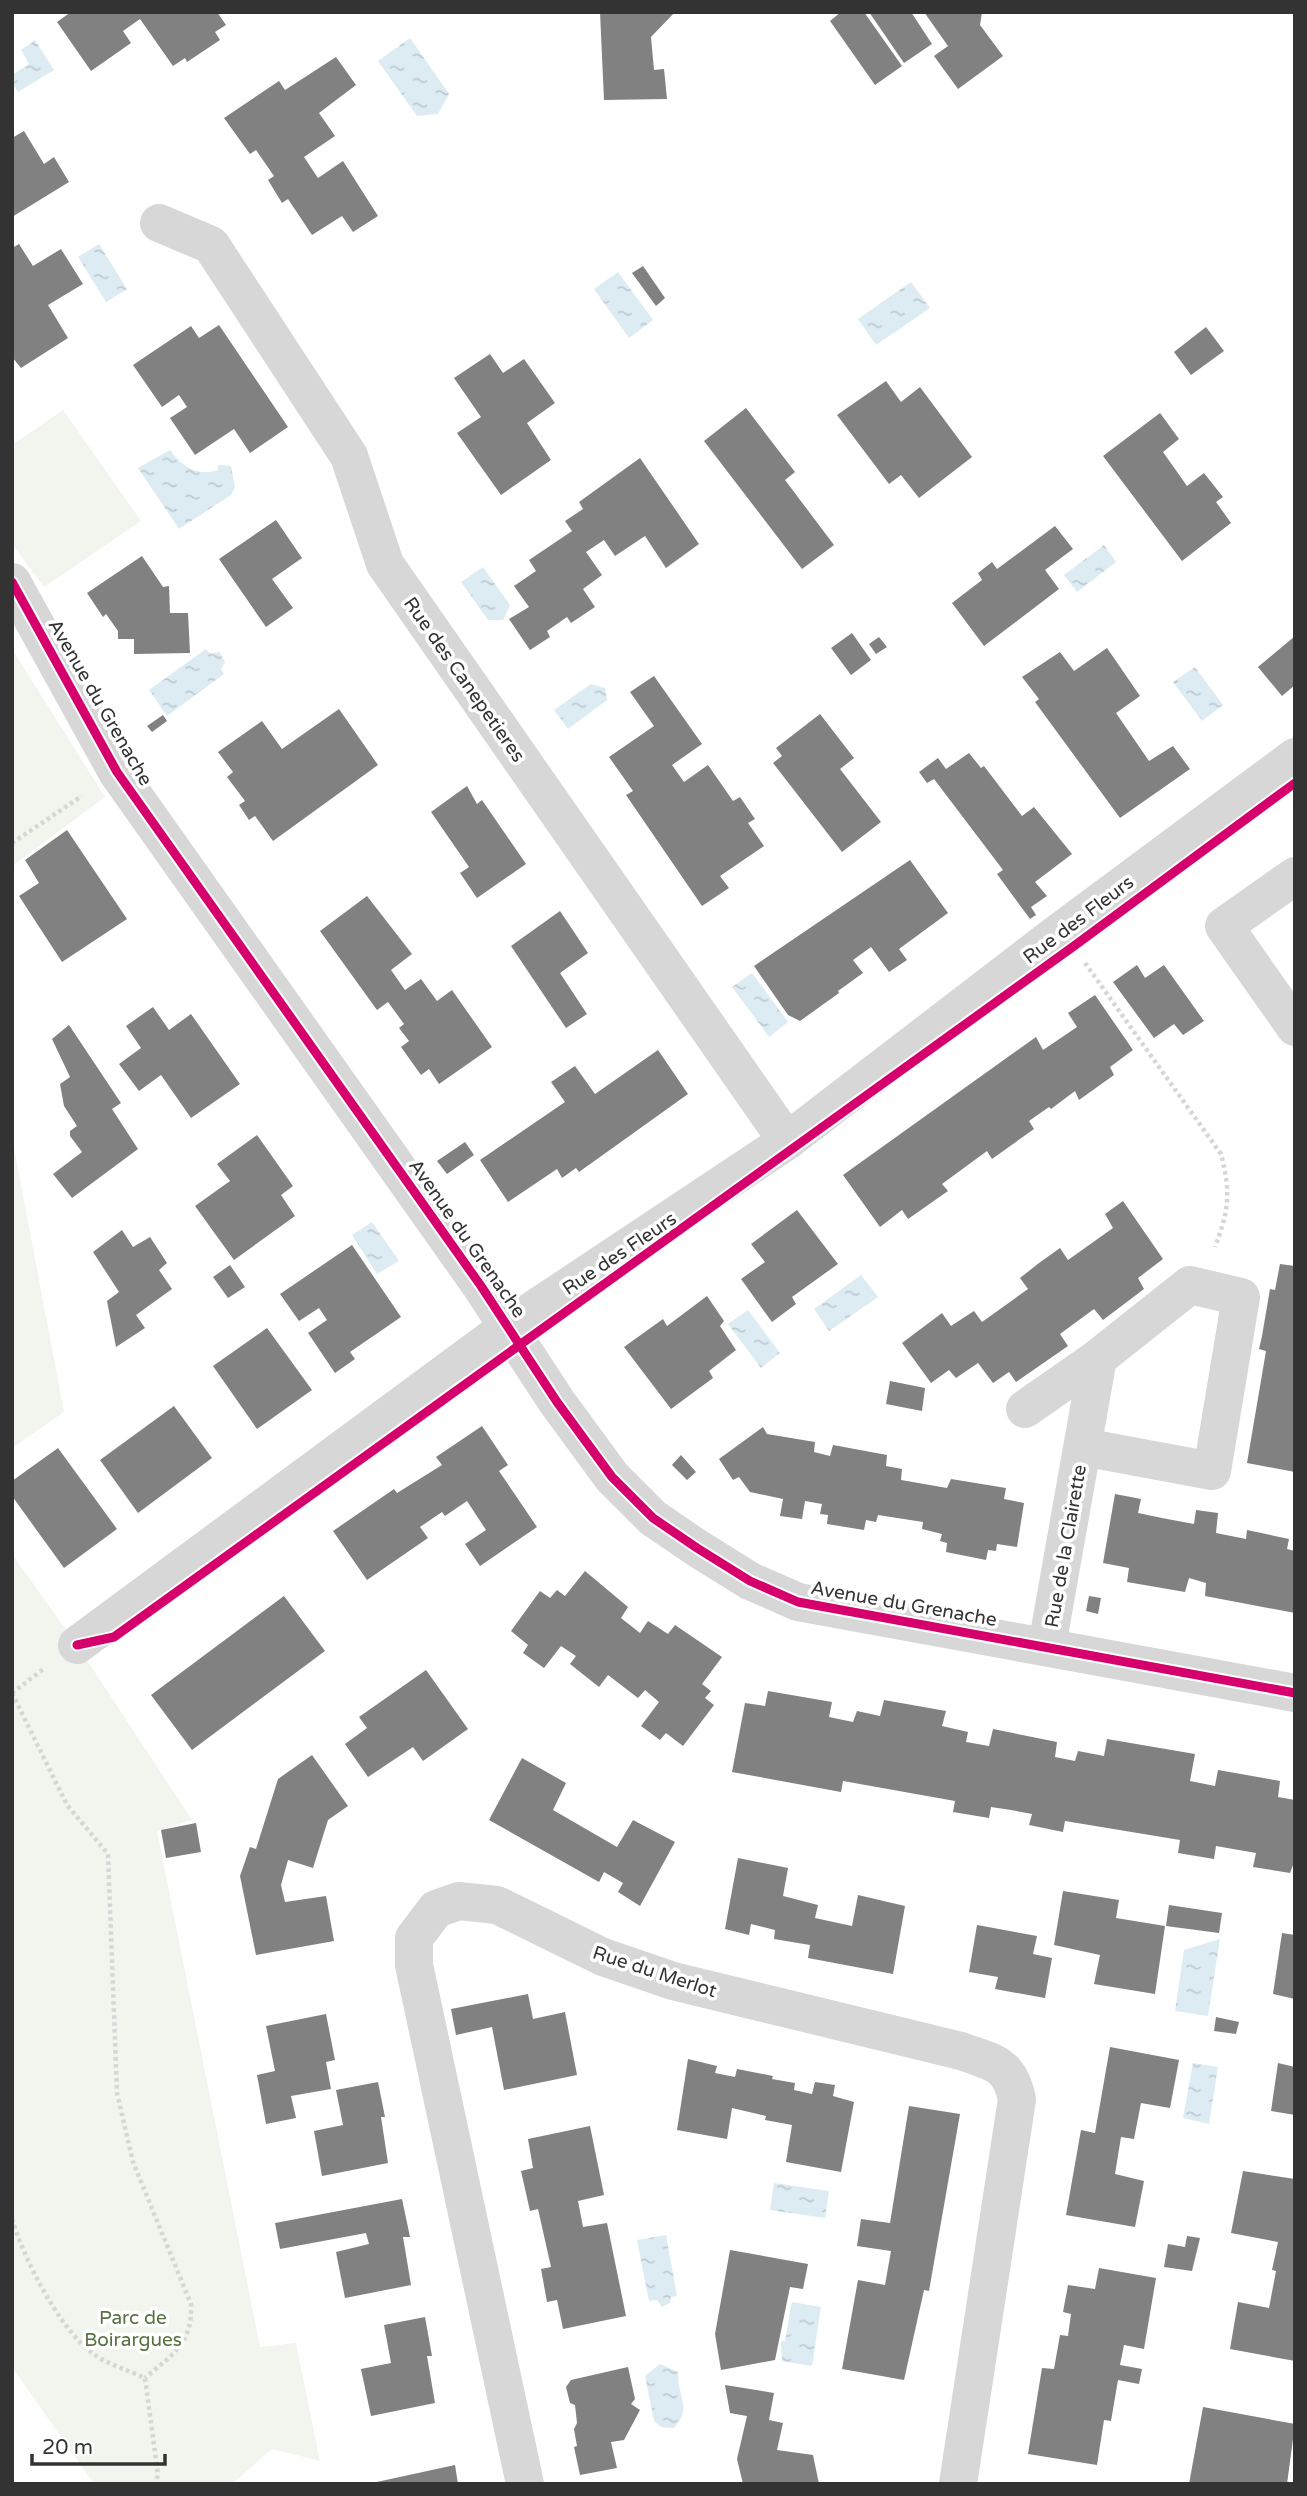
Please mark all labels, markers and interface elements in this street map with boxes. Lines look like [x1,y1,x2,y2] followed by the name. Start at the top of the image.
[399,593,529,766] street label: Rue des Canepetieres
[44,615,157,790] street label: Avenue du Grenache
[1019,871,1138,968] street label: Rue des Fleurs
[404,1155,530,1322] street label: Avenue du Grenache
[558,1208,681,1300] street label: Rue des Fleurs
[1041,1463,1091,1629] street label: Rue de la Clairette
[809,1577,998,1631] street label: Avenue du Grenache
[590,1942,719,2002] street label: Rue du Merlot
[84,2307,182,2351] park label: Parc de Boirargues
[32,2422,164,2466] scale bar
[42,2435,93,2460] text: 20 m

